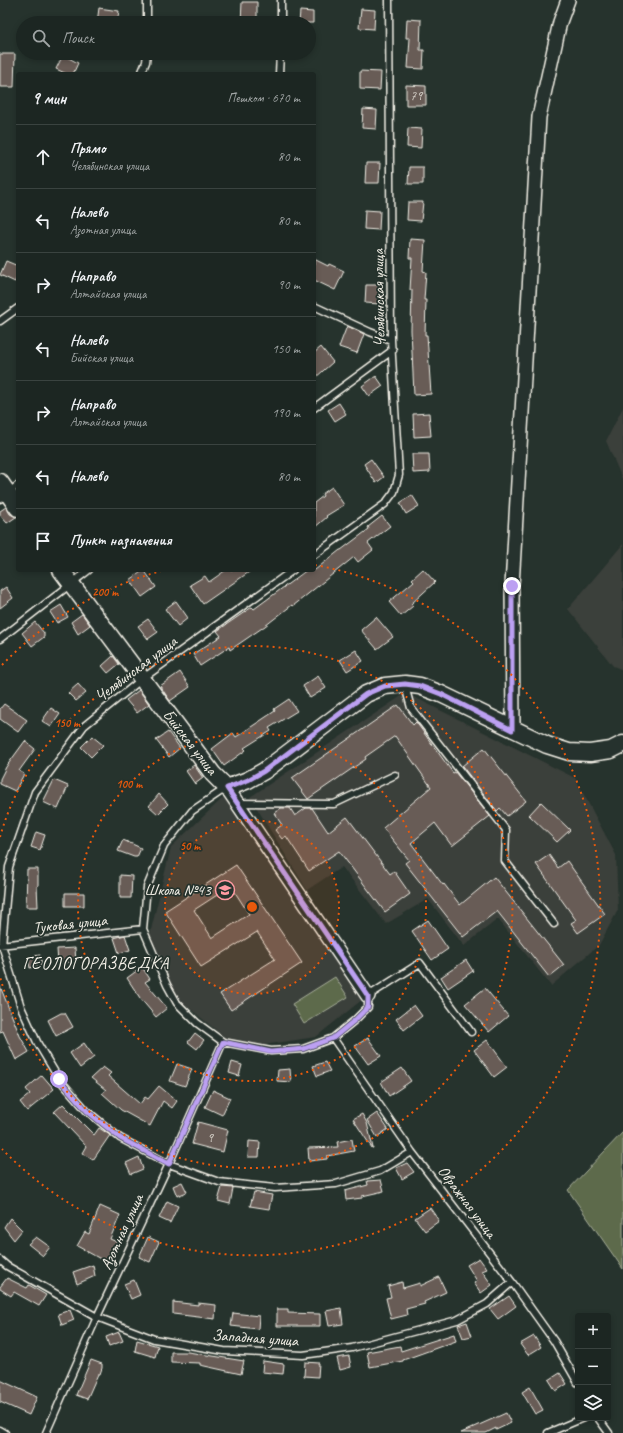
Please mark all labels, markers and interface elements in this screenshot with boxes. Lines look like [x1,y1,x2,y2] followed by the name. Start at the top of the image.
[16,16,316,60] search box
[30,27,52,49] icon: search
[62,29,94,48] text: Поиск
[410,87,424,104] house number: 79
[32,88,66,109] text: 9 мин
[227,90,300,106] text: Пешком · 670 m
[70,139,106,158] text: Прямо
[32,146,54,168] icon: ahead
[278,149,300,165] text: 80 m
[70,158,149,174] text: Челябинская улица
[70,203,108,222] text: Налево
[32,210,54,232] icon: left
[278,213,300,229] text: 80 m
[70,222,136,238] text: Азотная улица
[368,247,390,347] street label: Челябинская улица
[70,267,116,286] text: Направо
[32,274,54,296] icon: right
[278,277,300,293] text: 90 m
[70,286,146,302] text: Алтайская улица
[70,331,108,350] text: Налево
[32,338,54,360] icon: left
[272,341,300,357] text: 150 m
[70,350,133,366] text: Бийская улица
[70,395,116,414] text: Направо
[32,402,54,424] icon: right
[272,405,300,421] text: 190 m
[70,414,146,430] text: Алтайская улица
[32,466,54,488] icon: left
[70,467,108,486] text: Налево
[278,469,300,485] text: 80 m
[32,530,54,552] icon: arrive
[70,531,172,550] text: Пункт назначения
[503,577,521,595] route end
[92,584,119,600] text: 200 m
[91,631,182,706] street label: Челябинская улица
[158,705,223,780] street label: Бийская улица
[54,715,81,731] text: 150 m
[116,776,143,792] text: 100 m
[180,838,201,854] text: 50 m
[214,879,236,901] school or university icon: Школа №43
[144,880,213,900] place label: Школа №43
[245,900,259,914] centre of rings
[32,910,109,938] street label: Туковая улица
[23,953,170,974] district label: ГЕОЛОГОРАЗВЕДКА
[50,1070,68,1088] route start
[207,1129,215,1146] house number: 9
[433,1162,502,1243] street label: Овражная улица
[96,1190,149,1273] street label: Азотная улица
[575,1313,611,1421] map controls
[575,1313,611,1349] button: +
[211,1325,300,1351] street label: Западная улица
[575,1349,611,1385] button: −
[575,1385,611,1421] button: layers

